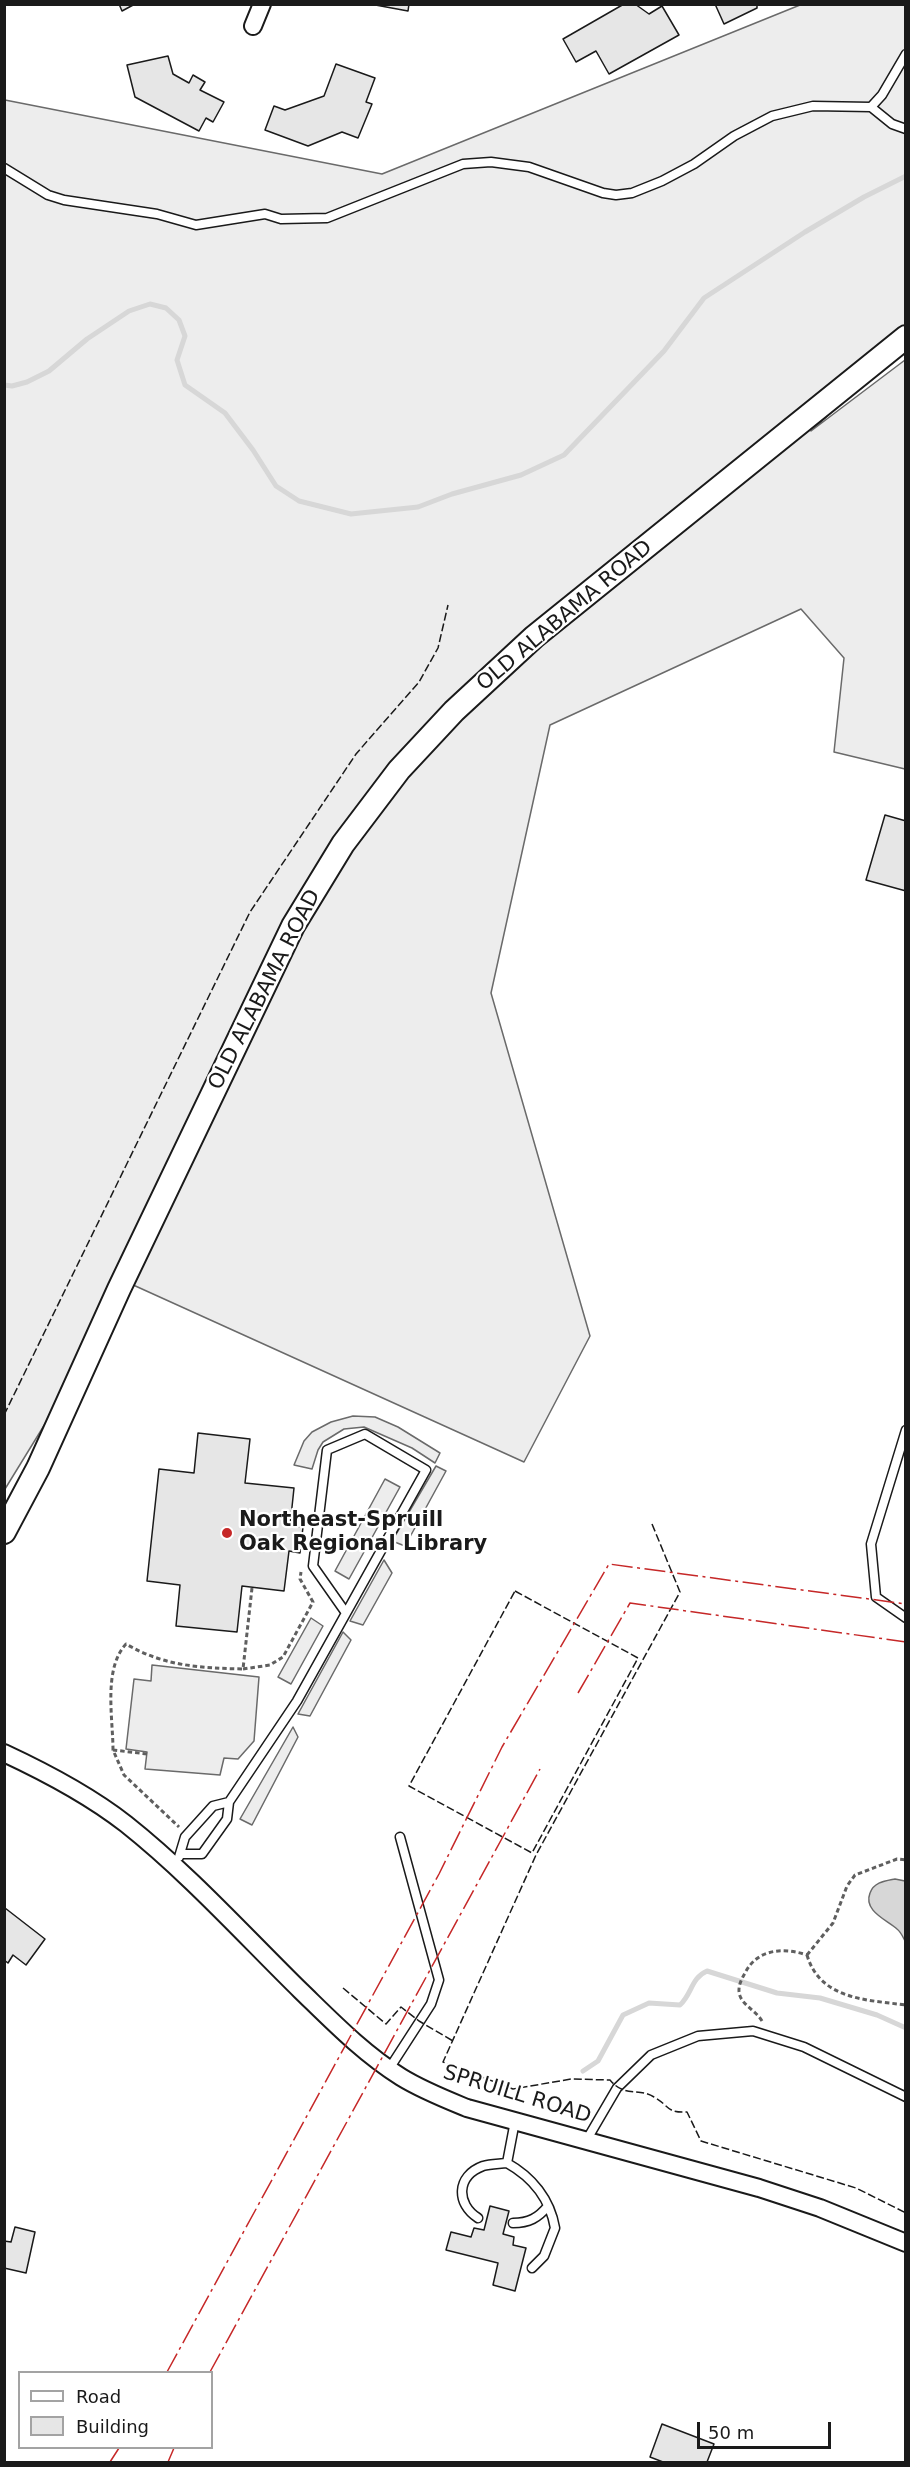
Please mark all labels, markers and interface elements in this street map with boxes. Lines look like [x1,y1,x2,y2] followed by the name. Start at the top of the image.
[472,535,658,697] street label: OLD ALABAMA ROAD
[204,886,326,1094] street label: OLD ALABAMA ROAD
[239,1508,487,1558] place label: Northeast-Spruill Oak Regional Library
[220,1526,234,1540] marker: Northeast-Spruill Oak Regional Library
[440,2061,594,2129] street label: SPRUILL ROAD
[18,2371,213,2449] legend
[76,2386,121,2407] text: Road
[700,2410,834,2448] scale bar
[76,2416,149,2437] text: Building
[708,2422,754,2443] text: 50 m

